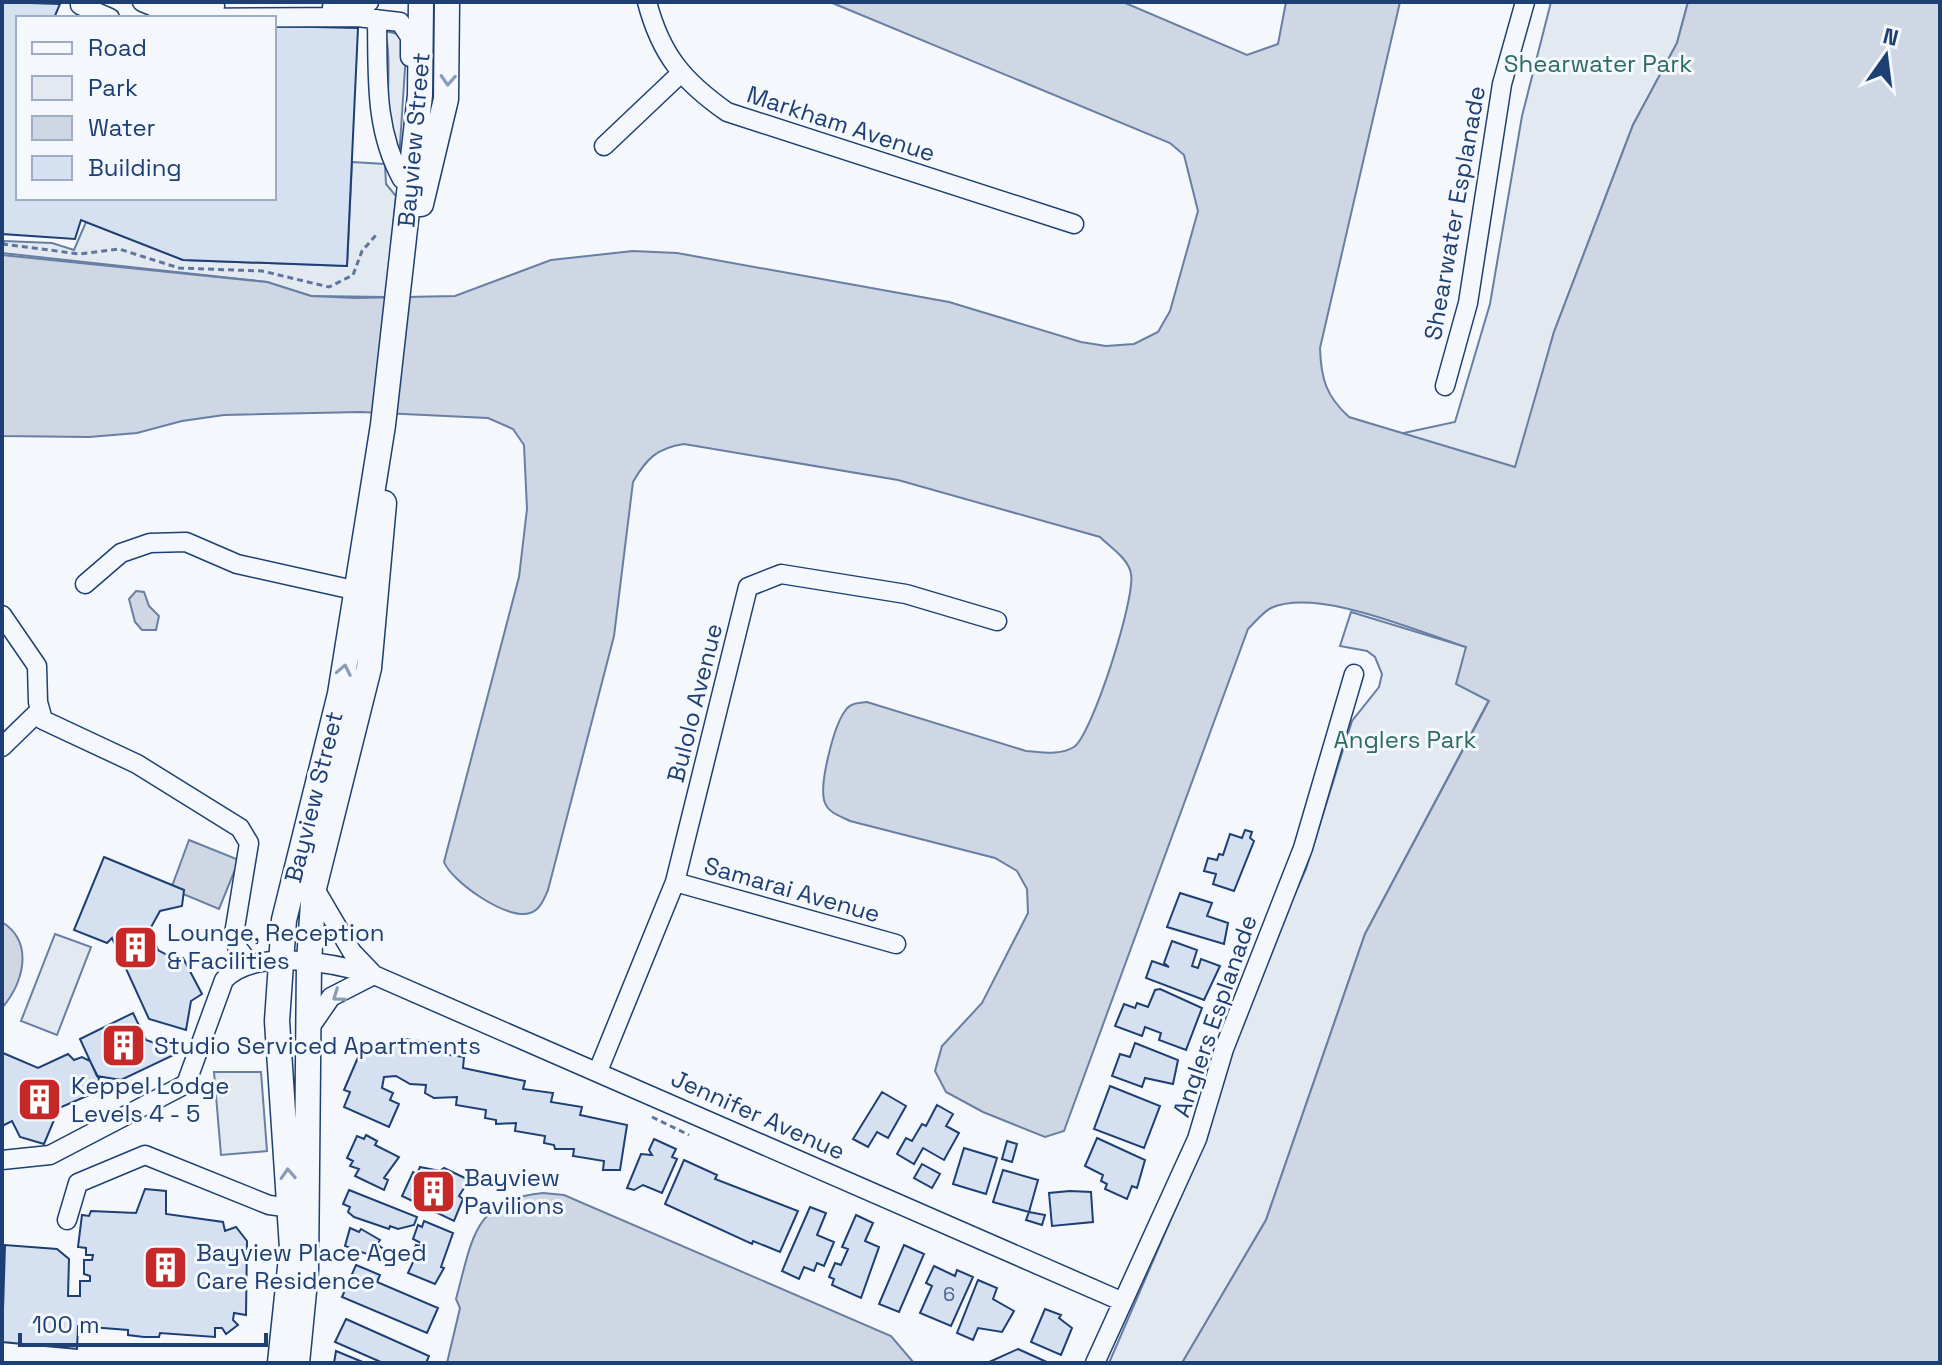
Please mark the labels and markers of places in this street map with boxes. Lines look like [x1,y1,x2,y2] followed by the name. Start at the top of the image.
[167,917,384,976] place label: Lounge, Reception & Facilities
[112,923,160,971] building icon: Lounge, Reception & Facilities
[99,1022,147,1070] building icon: Studio Serviced Apartments
[154,1030,481,1061] place label: Studio Serviced Apartments
[71,1070,229,1129] place label: Keppel Lodge Levels 4 - 5
[16,1076,64,1124] building icon: Keppel Lodge Levels 4 - 5
[464,1162,564,1221] place label: Bayview Pavilions
[409,1168,457,1216] building icon: Bayview Pavilions
[196,1237,427,1296] place label: Bayview Place Aged Care Residence
[141,1243,189,1291] building icon: Bayview Place Aged Care Residence

